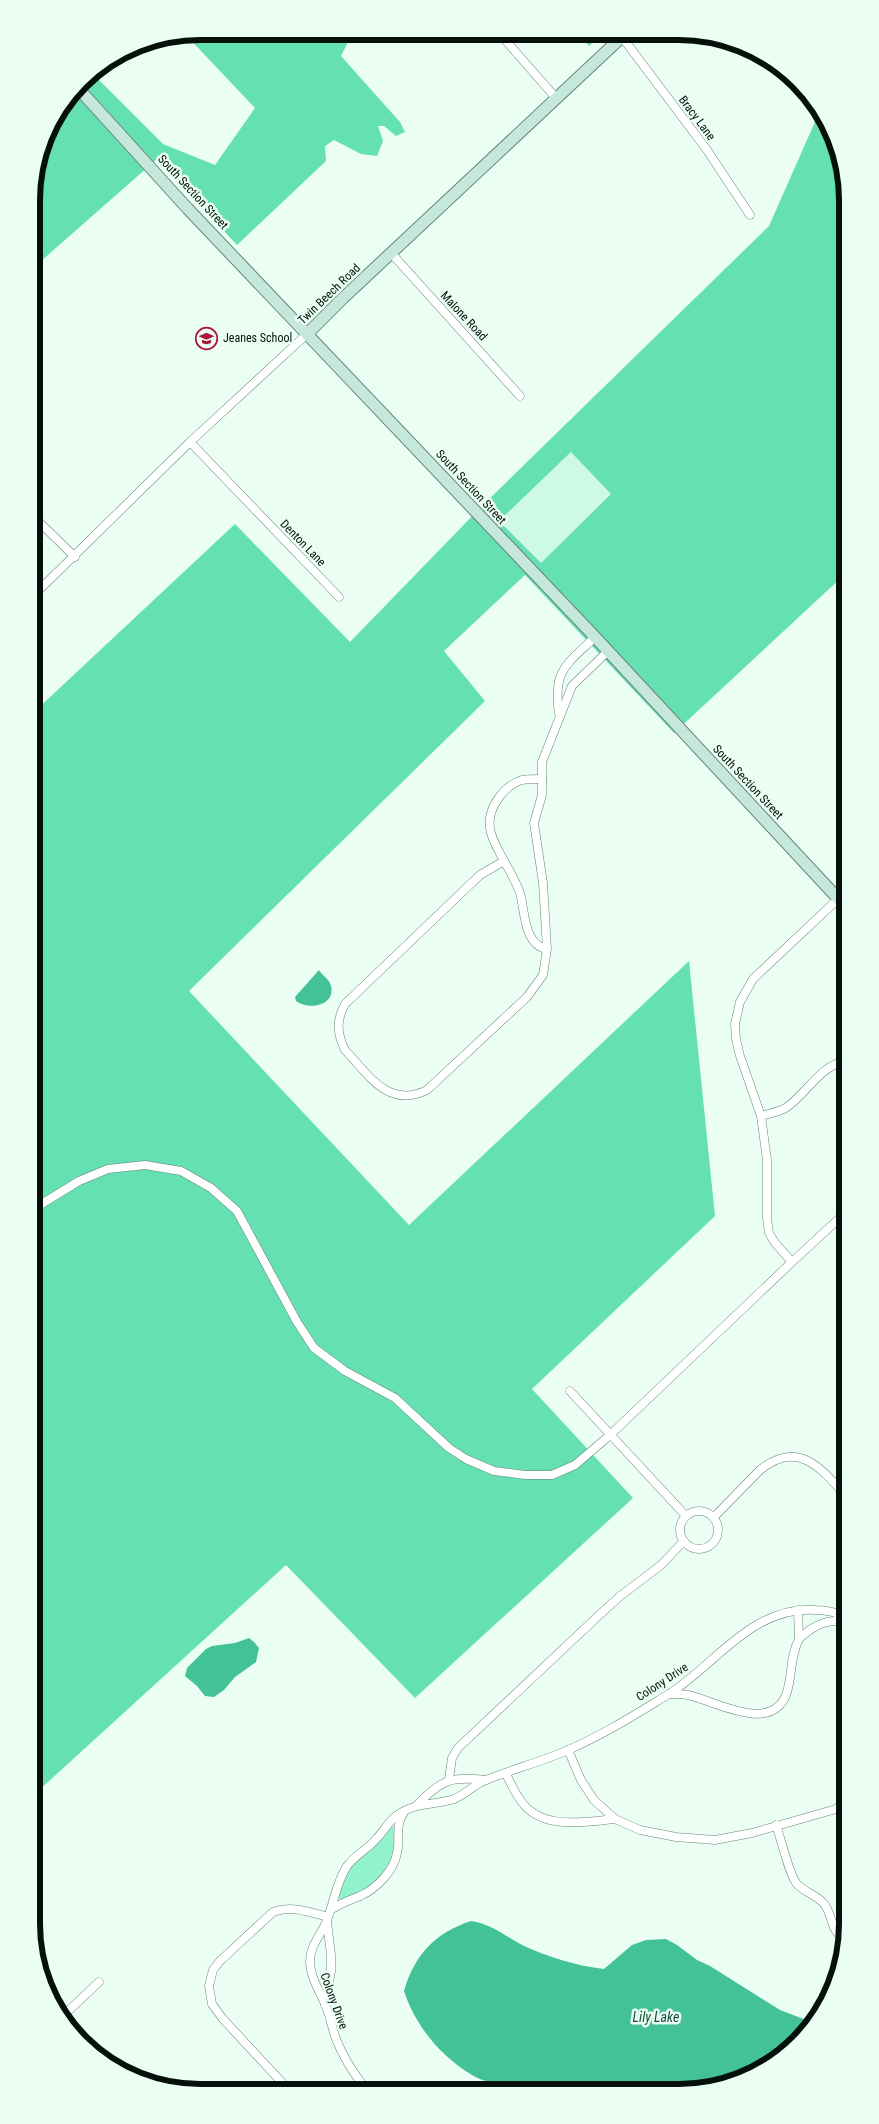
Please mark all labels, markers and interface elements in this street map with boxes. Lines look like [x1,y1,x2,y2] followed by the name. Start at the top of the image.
[676,93,718,143] street label: Bracy Lane
[155,152,231,232] street label: South Section Street
[295,261,363,327] street label: Twin Beech Road
[438,289,490,343] street label: Malone Road
[195,326,219,350] school or university icon: Jeanes School
[223,331,292,345] place label: Jeanes School
[433,447,509,527] street label: South Section Street
[277,517,329,569] street label: Denton Lane
[710,742,786,822] street label: South Section Street
[633,1660,691,1704] street label: Colony Drive
[317,1971,351,2032] street label: Colony Drive
[633,2009,679,2025] water label: Lily Lake

